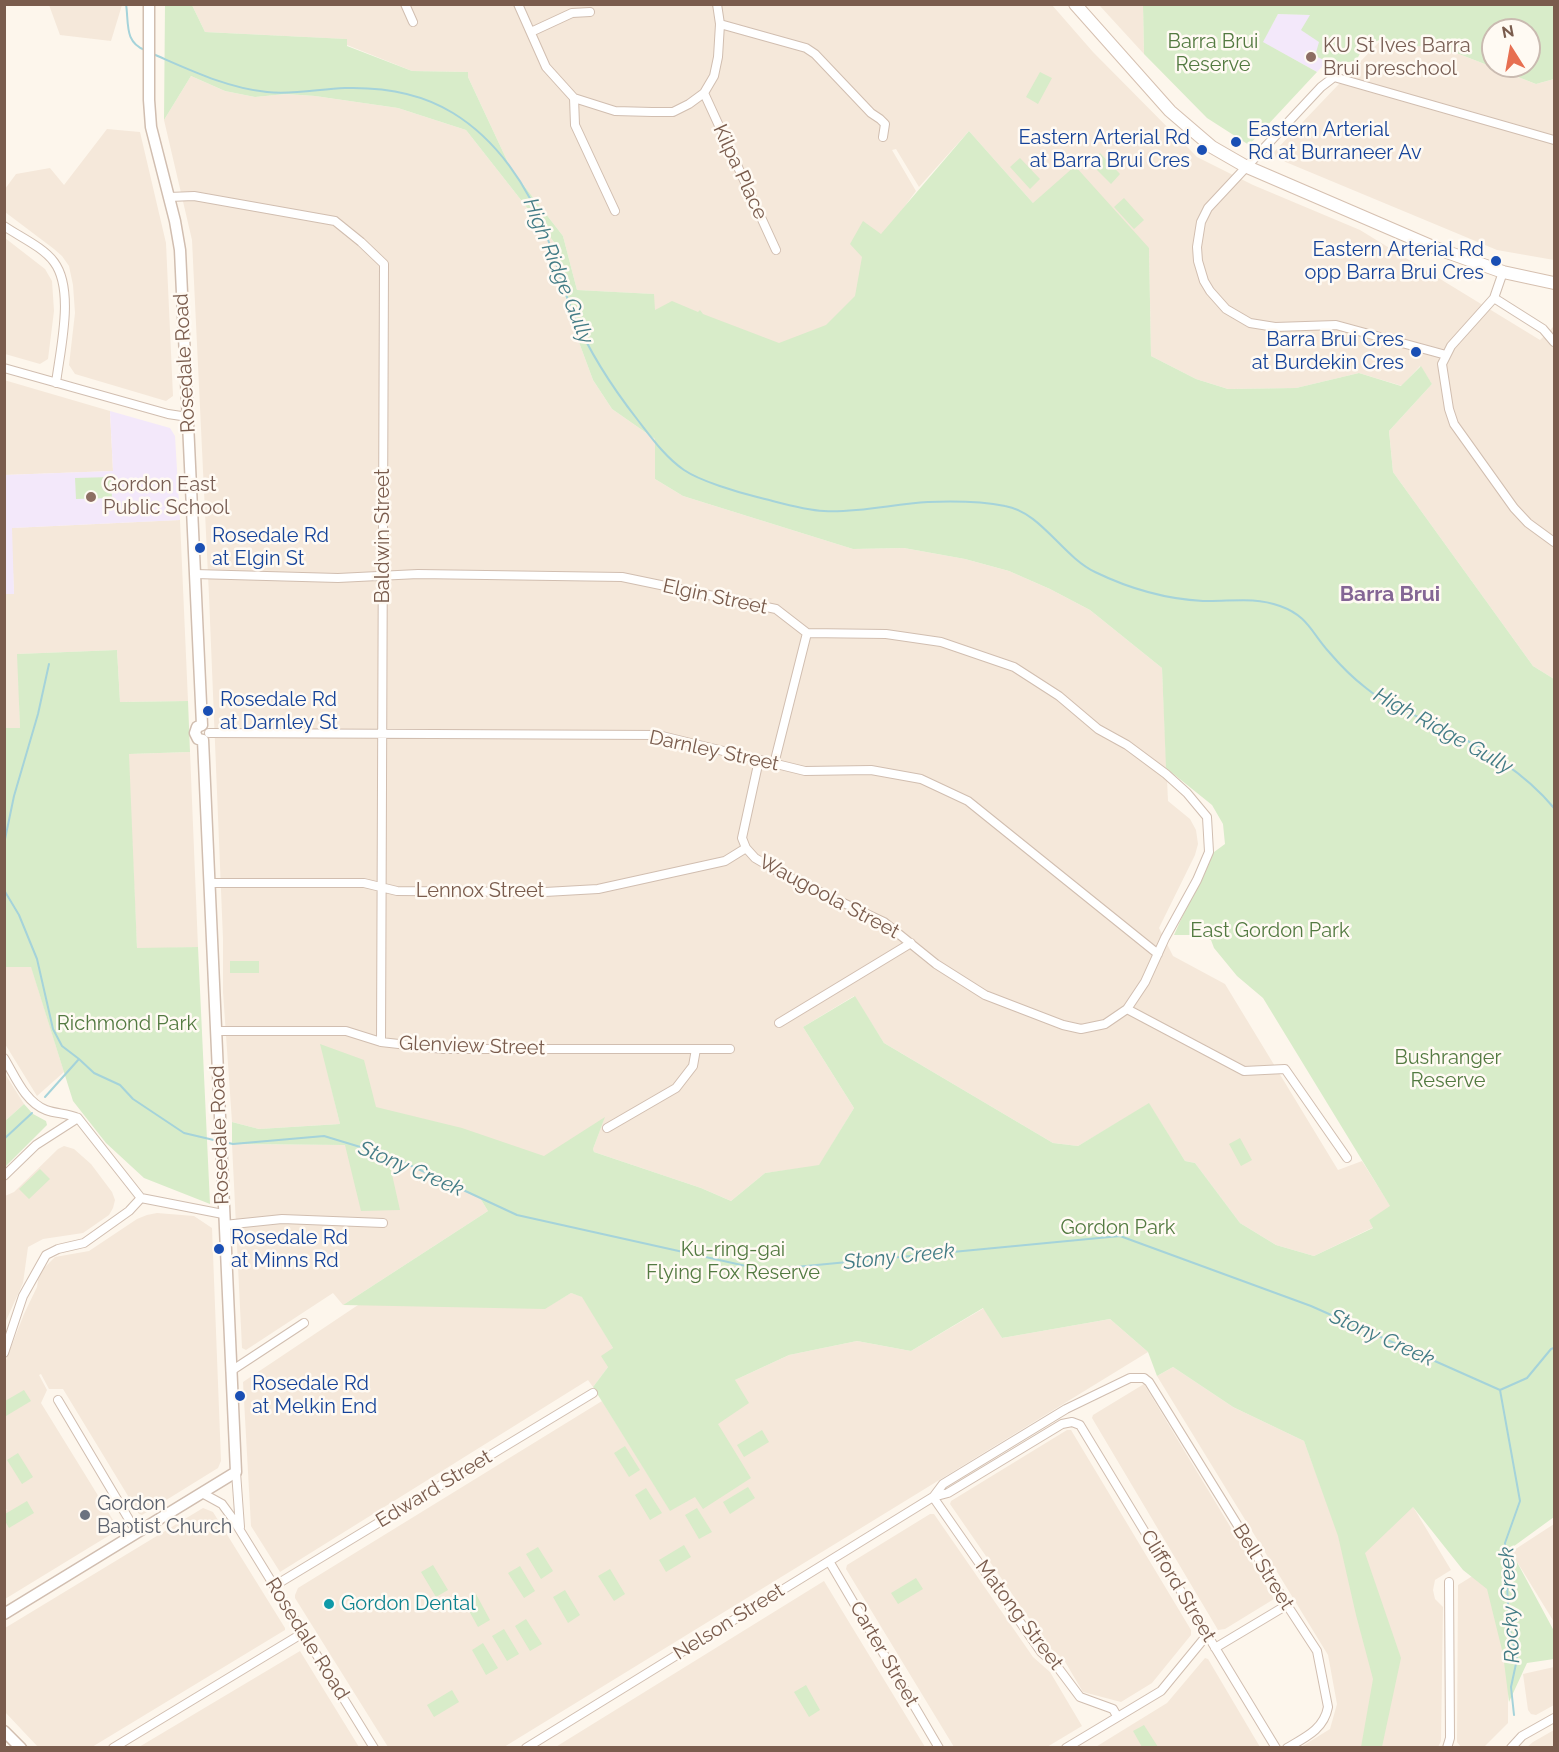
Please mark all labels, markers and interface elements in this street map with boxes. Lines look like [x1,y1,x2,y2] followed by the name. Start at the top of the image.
[1481,18,1541,78] north arrow
[1500,21,1516,42] text: N
[1168,30,1258,77] park label: Barra Brui Reserve
[1323,34,1471,81] place label: KU St Ives Barra Brui preschool
[1304,50,1318,64] marker: KU St Ives Barra Brui preschool
[1248,118,1422,165] place label: Eastern Arterial Rd at Burraneer Av
[707,121,773,223] street label: Kilpa Place
[1018,126,1190,173] place label: Eastern Arterial Rd at Barra Brui Cres
[1229,135,1243,149] marker: Eastern Arterial Rd at Burraneer Av
[1195,143,1209,157] marker: Eastern Arterial Rd at Barra Brui Cres
[517,194,599,348] water label: High Ridge Gully
[1305,238,1484,285] place label: Eastern Arterial Rd opp Barra Brui Cres
[1489,254,1503,268] marker: Eastern Arterial Rd opp Barra Brui Cres
[169,293,201,433] street label: Rosedale Road
[1252,328,1404,375] place label: Barra Brui Cres at Burdekin Cres
[1409,345,1423,359] marker: Barra Brui Cres at Burdekin Cres
[371,469,395,603] street label: Baldwin Street
[103,473,230,520] place label: Gordon East Public School
[84,490,98,504] marker: Gordon East Public School
[212,524,329,571] place label: Rosedale Rd at Elgin St
[193,541,207,555] marker: Rosedale Rd at Elgin St
[660,574,770,620] street label: Elgin Street
[1340,582,1440,608] district label: Barra Brui
[1369,682,1517,780] water label: High Ridge Gully
[220,688,338,735] place label: Rosedale Rd at Darnley St
[201,704,215,718] marker: Rosedale Rd at Darnley St
[647,726,781,776] street label: Darnley Street
[755,850,903,944] street label: Waugoola Street
[416,879,544,903] street label: Lennox Street
[1190,919,1350,943] park label: East Gordon Park
[57,1012,197,1036] park label: Richmond Park
[399,1031,545,1061] street label: Glenview Street
[1394,1046,1502,1093] park label: Bushranger Reserve
[206,1065,234,1205] street label: Rosedale Road
[355,1136,467,1202] water label: Stony Creek
[1061,1216,1175,1240] park label: Gordon Park
[231,1226,348,1273] place label: Rosedale Rd at Minns Rd
[646,1238,820,1285] park label: Ku-ring-gai Flying Fox Reserve
[842,1239,956,1275] water label: Stony Creek
[212,1242,226,1256] marker: Rosedale Rd at Minns Rd
[1326,1304,1438,1372] water label: Stony Creek
[252,1372,377,1419] place label: Rosedale Rd at Melkin End
[233,1389,247,1403] marker: Rosedale Rd at Melkin End
[372,1445,496,1533] street label: Edward Street
[97,1492,233,1539] place label: Gordon Baptist Church
[78,1508,92,1522] marker: Gordon Baptist Church
[1227,1520,1299,1614] street label: Bell Street
[1135,1526,1221,1646] street label: Clifford Street
[1494,1546,1526,1664] water label: Rocky Creek
[970,1555,1068,1675] street label: Matong Street
[260,1573,354,1705] street label: Rosedale Road
[669,1578,789,1666] street label: Nelson Street
[341,1592,476,1616] place label: Gordon Dental
[322,1597,336,1611] marker: Gordon Dental
[844,1597,924,1711] street label: Carter Street

